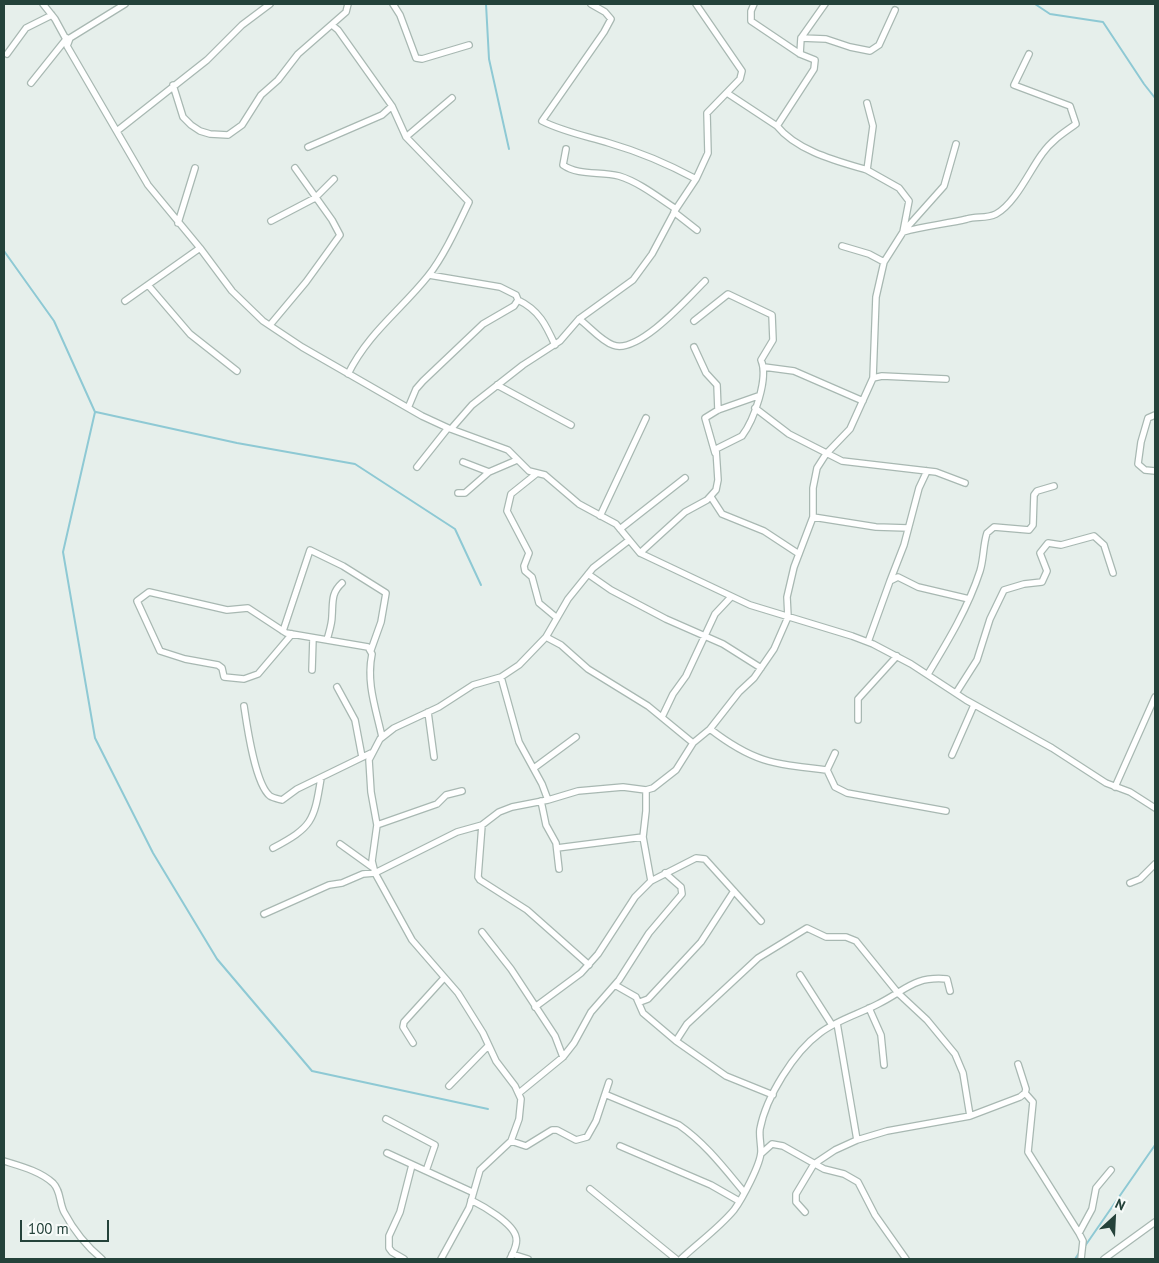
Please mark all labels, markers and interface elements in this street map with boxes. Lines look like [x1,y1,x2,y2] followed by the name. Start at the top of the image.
[1089,1193,1139,1243] north arrow
[1112,1194,1128,1215] text: N
[22,1210,111,1242] scale bar
[28,1219,69,1238] text: 100 m

